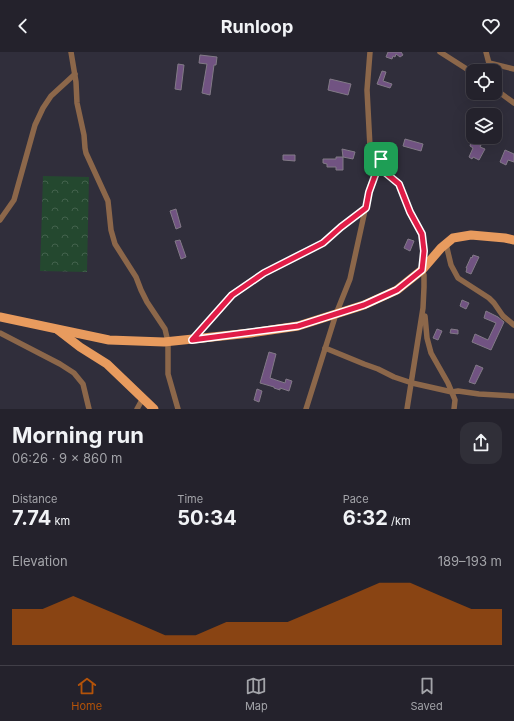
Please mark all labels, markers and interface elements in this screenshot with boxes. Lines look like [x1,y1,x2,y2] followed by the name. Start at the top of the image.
[12,15,34,37] icon: back
[480,15,502,37] icon: heart
[221,16,293,37] text: Runloop
[466,64,502,144] map controls
[466,64,502,100] button: locate
[466,108,502,144] button: layers
[364,142,398,176] pin
[370,148,392,170] icon: arrive
[12,422,144,448] text: Morning run
[460,422,502,464] button: share
[12,450,122,466] text: 06:26 · 9 × 860 m
[12,492,57,506] text: Distance
[177,492,203,506] text: Time
[343,492,369,506] text: Pace
[12,506,51,530] text: 7.74
[177,506,237,530] text: 50:34
[343,506,388,530] text: 6:32
[51,514,70,528] text: km
[388,514,411,528] text: /km
[12,553,68,569] text: Elevation
[438,553,502,569] text: 189–193 m
[71,675,102,713] tab: Home
[245,675,268,713] tab: Map
[410,675,443,713] tab: Saved

